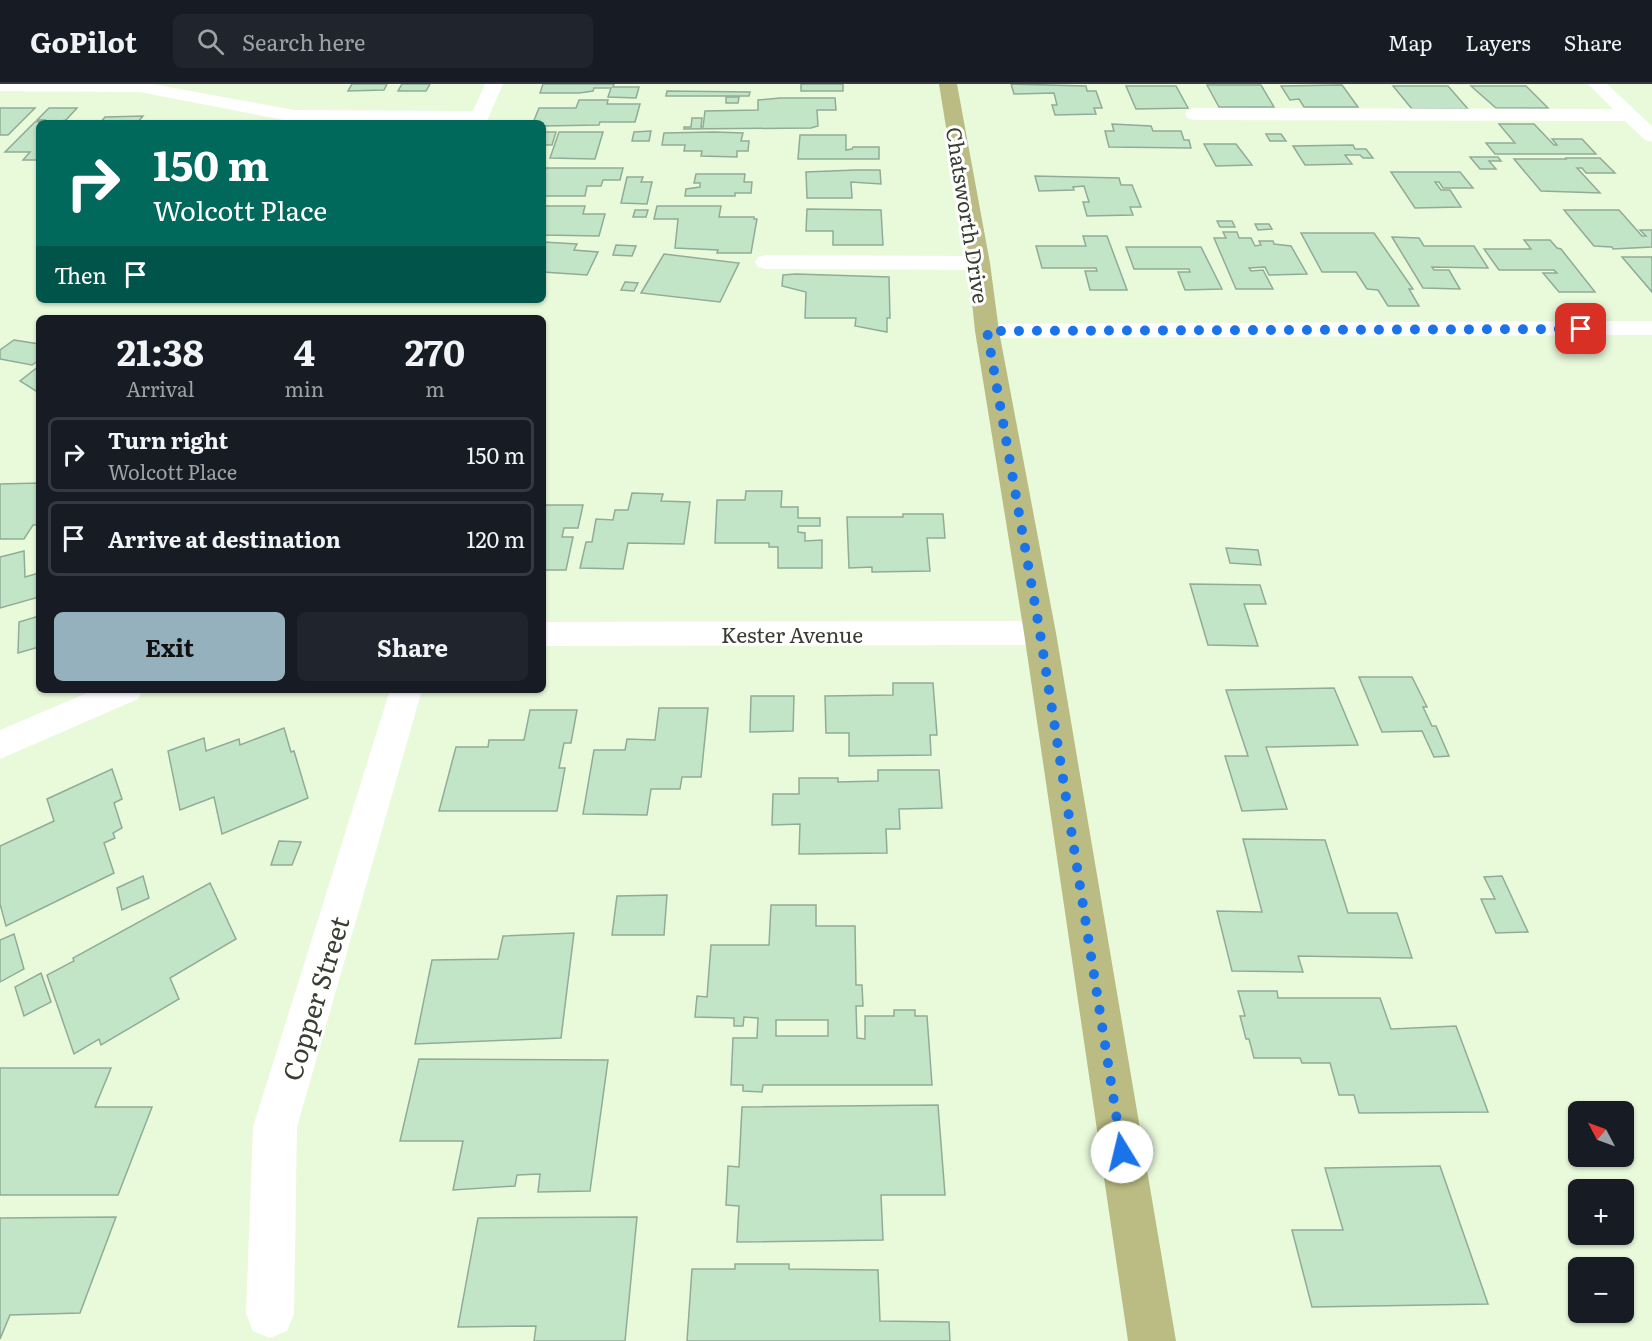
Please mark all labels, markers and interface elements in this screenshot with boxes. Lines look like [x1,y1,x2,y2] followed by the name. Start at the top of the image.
[173,14,593,68] search box
[30,20,137,62] text: GoPilot
[194,25,227,58] icon: search
[242,25,365,58] text: Search here
[1388,26,1433,57] text: Map
[1466,26,1531,57] text: Layers
[1564,26,1622,57] text: Share
[940,125,998,305] street label: Chatsworth Drive
[153,132,269,194] text: 150 m
[54,144,132,222] icon: right
[153,189,327,229] text: Wolcott Place
[54,258,107,291] text: Then
[119,258,152,291] icon: arrive
[1555,303,1606,354] pin
[1564,312,1597,345] icon: arrive
[117,324,204,377] text: 21:38
[293,324,315,377] text: 4
[405,324,465,377] text: 270
[126,373,194,403] text: Arrival
[285,373,324,403] text: min
[425,373,445,403] text: m
[108,423,228,456] text: Turn right
[57,438,90,471] icon: right
[466,438,525,471] text: 150 m
[108,456,237,486] text: Wolcott Place
[57,522,90,555] icon: arrive
[108,522,341,555] text: Arrive at destination
[466,522,525,555] text: 120 m
[54,612,285,681] button: Exit
[297,612,528,681] button: Share
[721,618,863,649] street label: Kester Avenue
[270,910,358,1085] street label: Copper Street
[1568,1101,1634,1167] north arrow
[1568,1101,1634,1323] map controls
[1090,1120,1154,1184] position arrow
[1568,1179,1634,1245] button: +
[1568,1257,1634,1323] button: −

